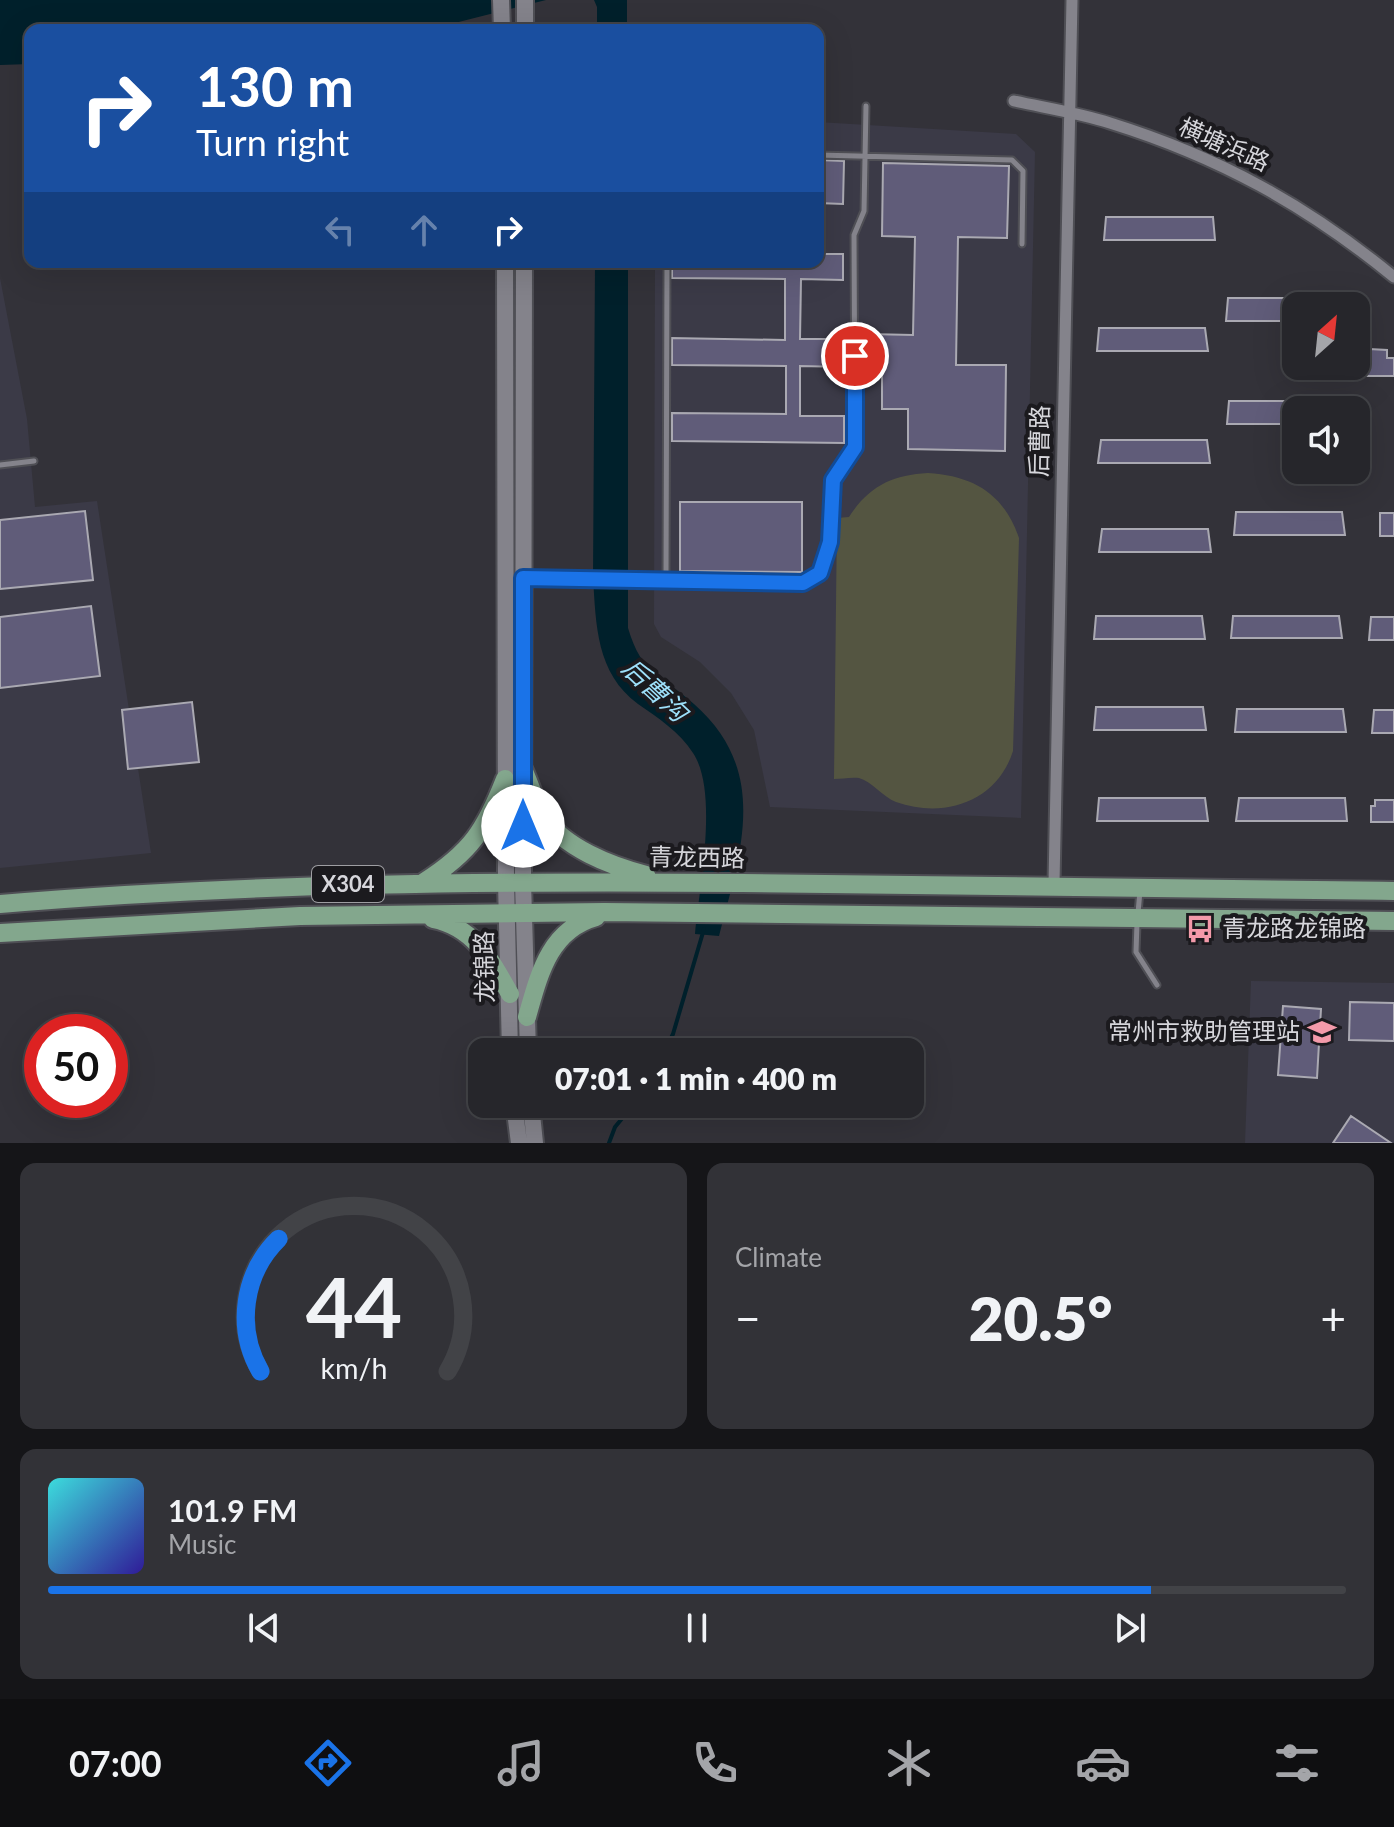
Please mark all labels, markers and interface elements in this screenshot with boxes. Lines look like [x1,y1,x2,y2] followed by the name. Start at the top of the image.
[196,52,354,119] text: 130 m
[64,56,168,160] icon: right
[1175,111,1274,176] street label: 横塘浜路
[196,120,349,164] text: Turn right
[318,208,362,252] icon: left
[402,208,446,252] icon: ahead
[486,208,530,252] icon: right
[1282,292,1370,380] north arrow
[1282,292,1370,484] map controls
[821,322,889,390] pin
[833,334,877,378] icon: arrive
[1282,396,1370,484] button: sound
[1023,405,1054,477] street label: 后曹路
[616,651,697,730] water label: 后曹沟
[481,784,565,868] position arrow
[649,841,745,872] street label: 青龙西路
[312,866,384,902] road number: X304
[1222,913,1366,942] place label: 青龙路龙锦路
[1185,914,1215,944] bus stop icon: 青龙路龙锦路
[468,931,499,1003] street label: 龙锦路
[24,1014,128,1118] speed limit sign: 50
[1108,1016,1300,1045] place label: 常州市救助管理站
[1307,1017,1337,1047] school or university icon: 常州市救助管理站
[555,1060,837,1096] text: 07:01 · 1 min · 400 m
[735,1241,822,1273] text: Climate
[305,1256,402,1356] text: 44
[969,1282,1112,1354] text: 20.5°
[735,1292,761,1344] text: −
[1320,1292,1346,1344] text: +
[320,1351,387,1385] text: km/h
[168,1492,297,1528] text: 101.9 FM
[168,1528,236,1560] text: Music
[242,1606,286,1650] icon: previous
[675,1606,719,1650] icon: pause
[1108,1606,1152,1650] icon: next
[300,1735,356,1791] icon: directions
[493,1735,549,1791] icon: music
[687,1735,743,1791] icon: phone
[881,1735,937,1791] icon: climate
[1075,1735,1131,1791] icon: car
[1269,1735,1325,1791] icon: filters
[69,1741,162,1785] text: 07:00

